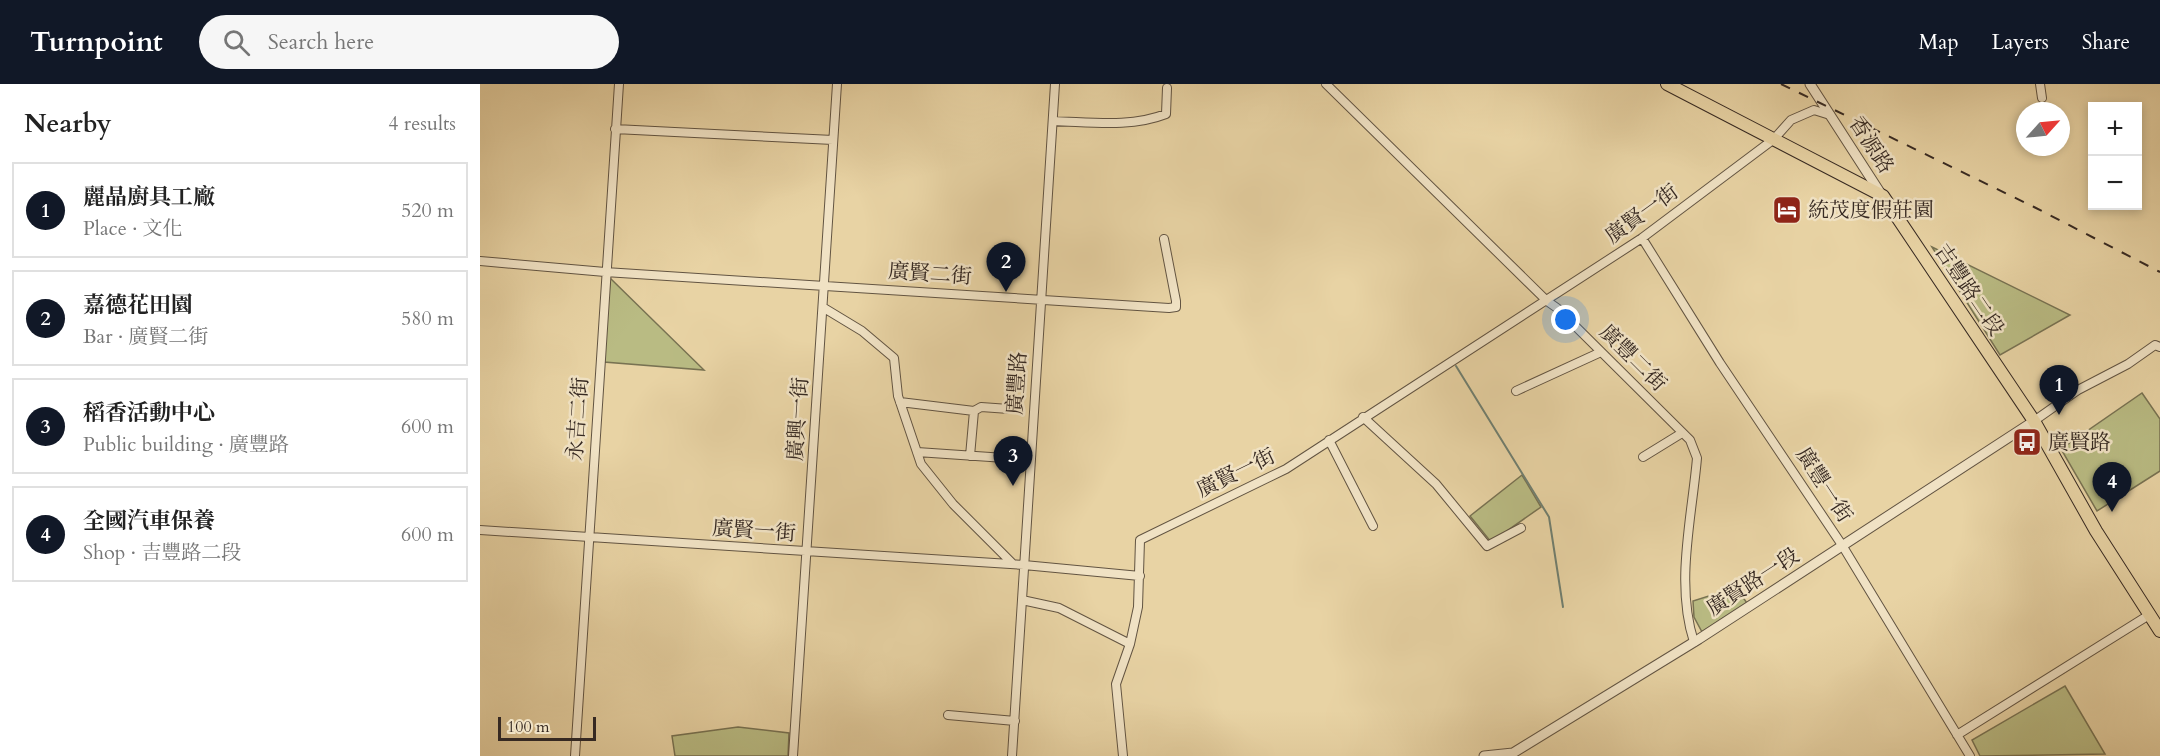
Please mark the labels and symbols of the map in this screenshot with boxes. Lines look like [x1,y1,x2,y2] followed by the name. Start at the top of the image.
[2016,102,2070,156] north arrow
[1842,111,1900,179] street label: 香源路
[1599,178,1685,250] street label: 廣賢一街
[1771,194,1803,226] hotel icon: 統茂度假莊園
[1808,196,1934,225] place label: 統茂度假莊園
[1928,238,2010,342] street label: 吉豐路二段
[986,242,1026,292] pin: 2
[887,257,973,291] street label: 廣賢二街
[1551,305,1580,334] your location
[1593,318,1673,398] street label: 廣豐二街
[1000,351,1034,415] street label: 廣豐路
[2040,366,2078,415] pin: 1
[561,376,595,462] street label: 永吉二街
[781,376,815,462] street label: 廣興一街
[2011,426,2043,458] bus stop icon: 廣賢路
[2048,428,2111,457] place label: 廣賢路
[994,436,1032,486] pin: 3
[1192,442,1280,504] street label: 廣賢一街
[1789,442,1859,528] street label: 廣豐一街
[2092,462,2132,512] pin: 4
[711,514,797,548] street label: 廣賢一街
[1701,541,1805,623] street label: 廣賢路一段
[498,714,596,742] scale bar

